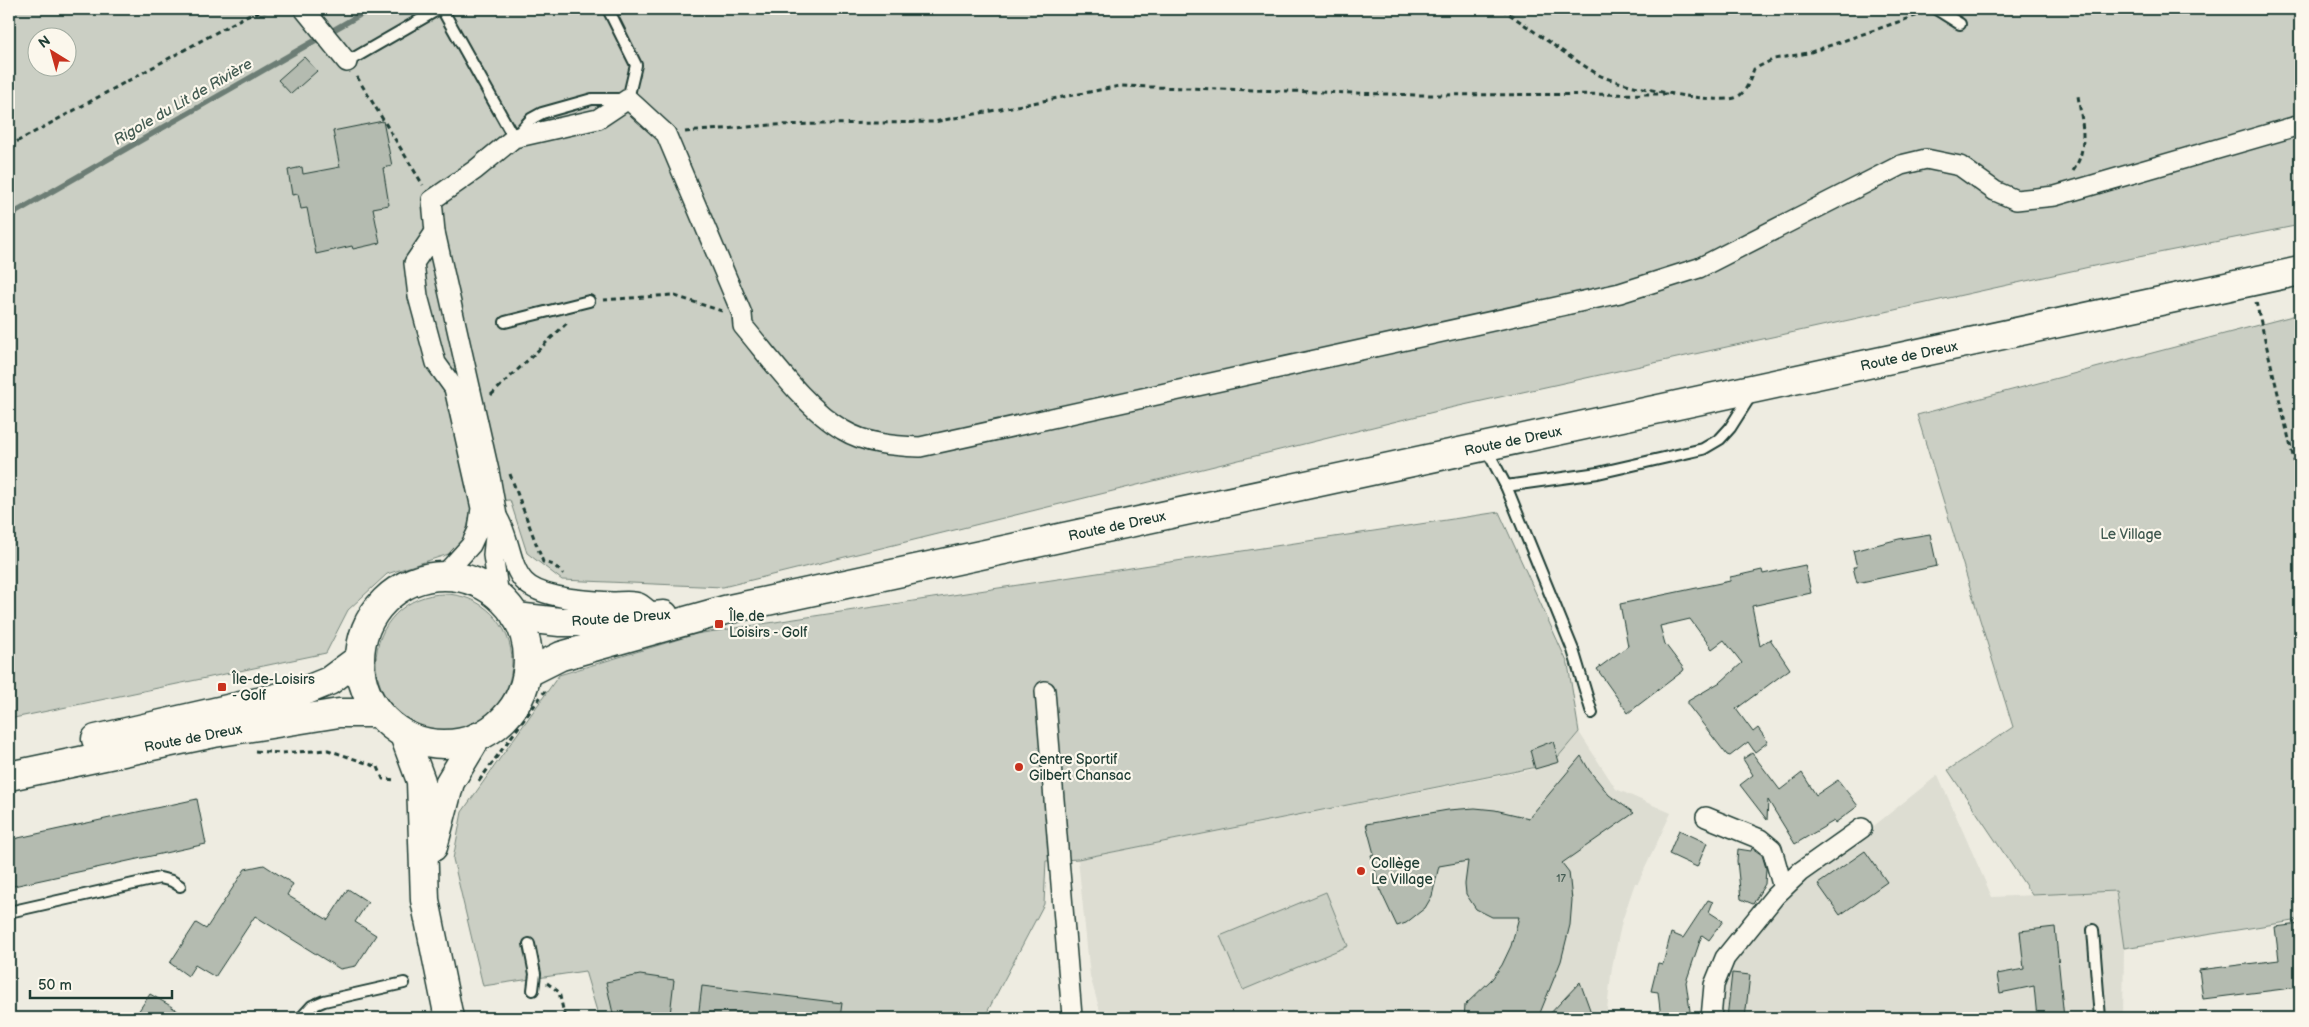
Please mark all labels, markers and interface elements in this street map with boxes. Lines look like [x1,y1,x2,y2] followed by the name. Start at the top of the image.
[28,28,78,78] north arrow
[35,32,54,52] text: N
[110,54,256,149] water label: Rigole du Lit de Rivière
[1859,337,1960,375] street label: Route de Dreux
[1463,422,1564,460] street label: Route de Dreux
[1067,507,1168,545] street label: Route de Dreux
[2100,526,2162,543] park label: Le Village
[571,606,672,630] street label: Route de Dreux
[728,607,808,641] place label: Île de Loisirs - Golf
[713,618,725,630] marker: Île de Loisirs - Golf
[231,670,315,704] place label: Île-de-Loisirs - Golf
[216,681,228,693] marker: Île-de-Loisirs - Golf
[143,720,244,756] street label: Route de Dreux
[1029,751,1131,784] place label: Centre Sportif Gilbert Chansac
[1013,761,1025,773] marker: Centre Sportif Gilbert Chansac
[1371,855,1433,888] place label: Collège Le Village
[1355,865,1367,877] marker: Collège Le Village
[1556,872,1566,885] house number: 17
[30,967,172,999] scale bar
[38,976,72,995] text: 50 m

